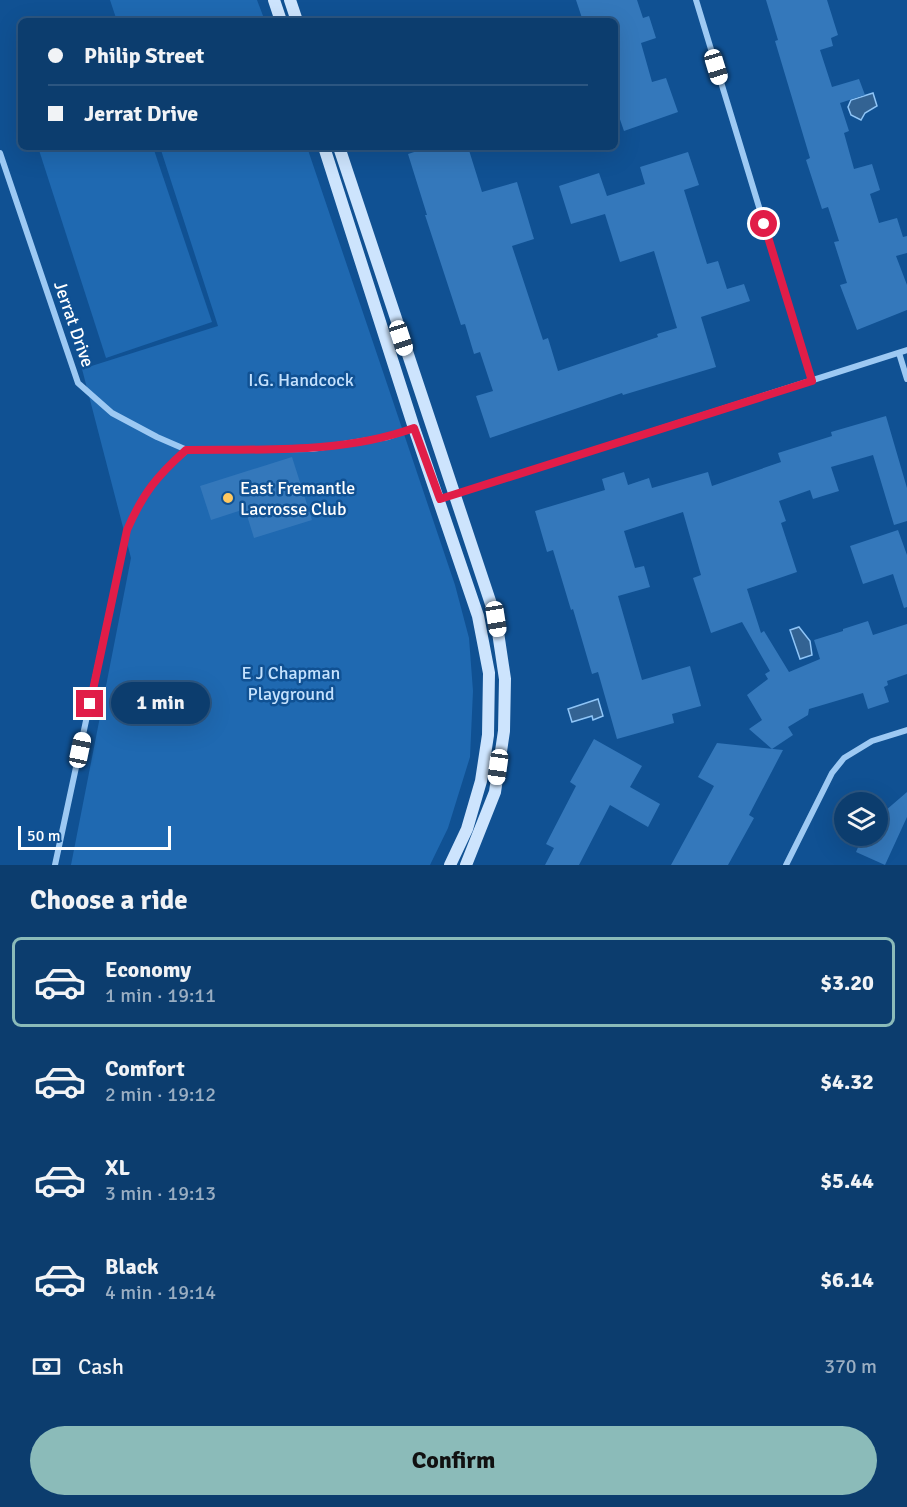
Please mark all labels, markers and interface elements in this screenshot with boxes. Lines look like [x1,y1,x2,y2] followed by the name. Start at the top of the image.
[84,42,204,69] text: Philip Street
[702,47,730,87] car
[84,100,198,127] text: Jerrat Drive
[750,210,777,237] route start
[49,278,99,370] street label: Jerrat Drive
[387,318,415,358] car
[248,369,354,391] park label: I.G. Handcock
[240,477,355,520] place label: East Fremantle Lacrosse Club
[221,491,235,505] marker: East Fremantle Lacrosse Club
[484,600,508,638] car
[242,662,340,705] park label: E J Chapman Playground
[111,683,210,725] callout: 1 min
[76,690,103,717] route end
[136,690,185,715] text: 1 min
[67,731,93,769] car
[487,748,509,786] car
[834,792,888,846] map controls
[834,792,888,846] button: layers
[18,823,171,850] scale bar
[27,826,61,846] text: 50 m
[30,884,188,917] text: Choose a ride
[33,955,87,1009] icon: car
[105,956,191,983] text: Economy
[820,969,874,996] text: $3.20
[105,983,216,1008] text: 1 min · 19:11
[33,1054,87,1108] icon: car
[105,1055,185,1082] text: Comfort
[820,1068,874,1095] text: $4.32
[105,1082,216,1107] text: 2 min · 19:12
[33,1153,87,1207] icon: car
[105,1154,130,1181] text: XL
[820,1167,874,1194] text: $5.44
[105,1181,216,1206] text: 3 min · 19:13
[33,1252,87,1306] icon: car
[105,1253,159,1280] text: Black
[820,1266,874,1293] text: $6.14
[105,1280,216,1305] text: 4 min · 19:14
[30,1350,63,1383] icon: cash
[78,1353,124,1380] text: Cash
[824,1354,877,1379] text: 370 m
[30,1426,877,1495] button: Confirm

